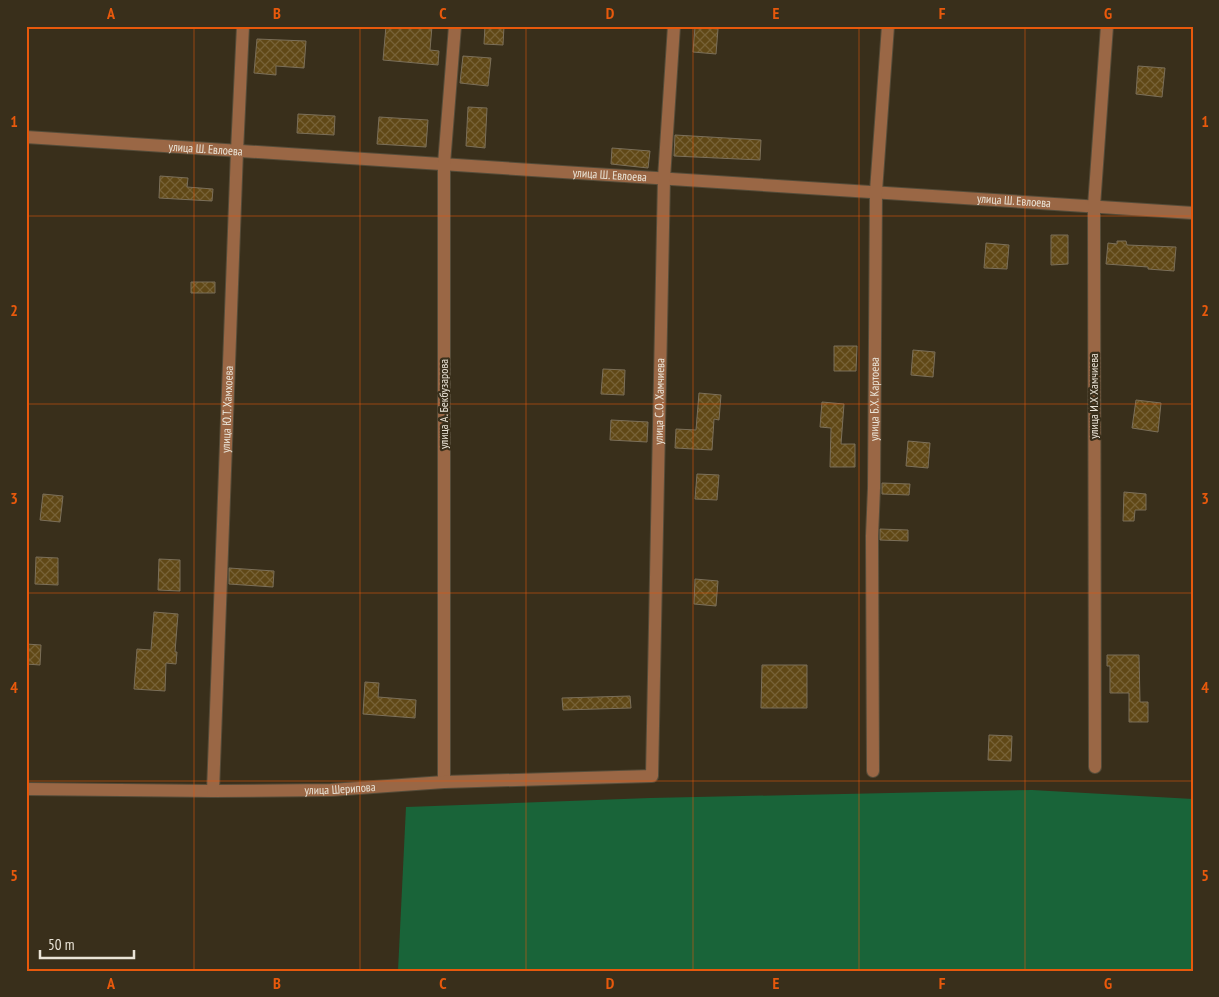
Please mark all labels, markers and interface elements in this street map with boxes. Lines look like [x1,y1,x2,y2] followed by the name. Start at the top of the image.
[106,3,116,23] text: A
[273,3,281,23] text: B
[439,3,447,23] text: C
[606,3,615,23] text: D
[773,3,780,23] text: E
[939,3,946,23] text: F
[1104,3,1112,23] text: G
[10,111,18,131] text: 1
[1201,111,1209,131] text: 1
[168,139,243,159] street label: улица Ш. Евлоева
[572,165,647,184] street label: улица Ш. Евлоева
[976,190,1052,210] street label: улица Ш. Евлоева
[10,300,18,320] text: 2
[1201,300,1209,320] text: 2
[1086,353,1101,439] street label: улица И.Х Хамчиева
[866,357,882,441] street label: улица Б.Х. Картоева
[651,358,667,445] street label: улица С.О. Хамчиева
[436,359,451,449] street label: улица А. Бекбузарова
[218,365,236,453] street label: улица Ю.Т. Хамхоева
[10,488,18,508] text: 3
[1201,488,1209,508] text: 3
[10,677,18,697] text: 4
[1201,677,1209,697] text: 4
[304,779,376,797] street label: улица Шерипова
[10,865,18,885] text: 5
[1201,865,1209,885] text: 5
[40,927,134,959] scale bar
[48,935,74,954] text: 50 m
[106,973,116,993] text: A
[273,973,281,993] text: B
[439,973,447,993] text: C
[606,973,615,993] text: D
[773,973,780,993] text: E
[939,973,946,993] text: F
[1104,973,1112,993] text: G

